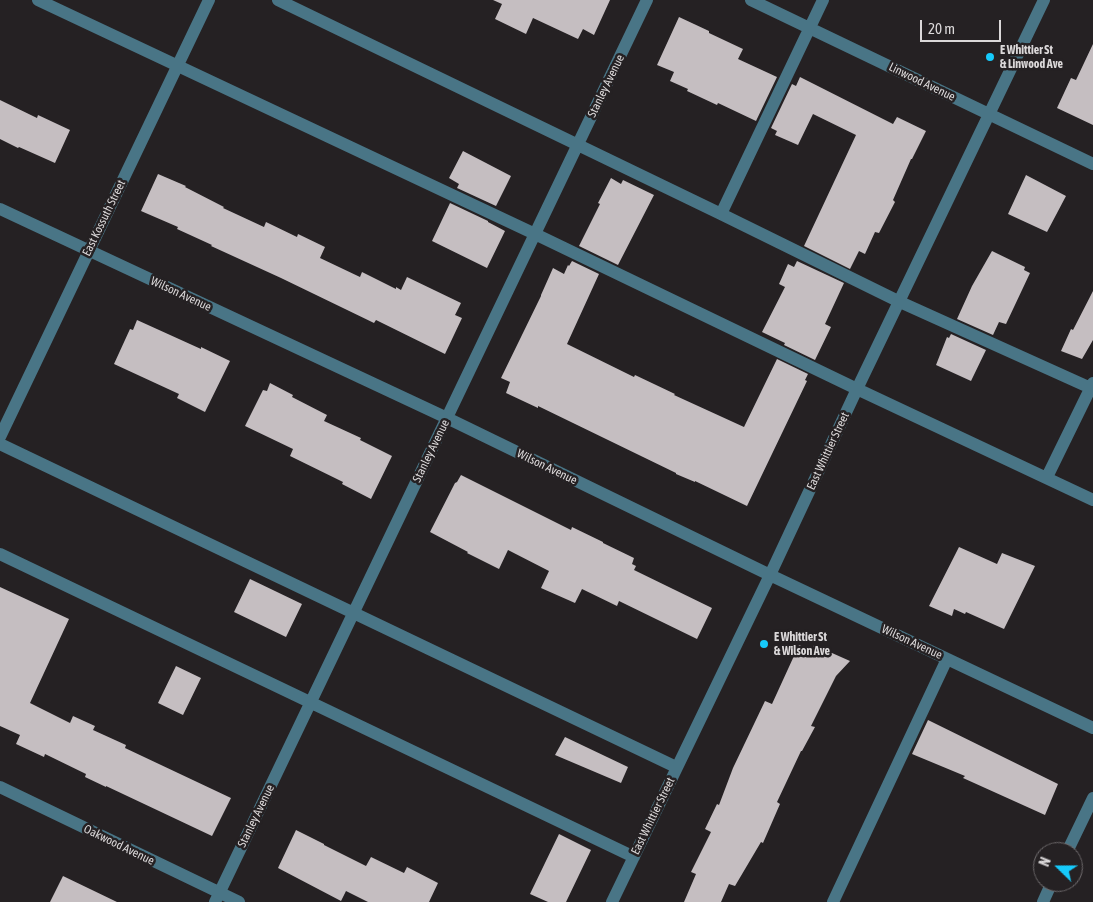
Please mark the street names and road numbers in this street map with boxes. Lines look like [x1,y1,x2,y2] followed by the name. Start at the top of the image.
[585,52,627,120] street label: Stanley Avenue
[886,60,958,104] street label: Linwood Avenue
[79,178,129,258] street label: East Kossuth Street
[148,274,214,314] street label: Wilson Avenue
[804,410,852,492] street label: East Whittier Street
[410,417,452,485] street label: Stanley Avenue
[515,446,579,488] street label: Wilson Avenue
[879,622,945,662] street label: Wilson Avenue
[628,775,678,857] street label: East Whittier Street
[235,782,277,850] street label: Stanley Avenue
[81,822,157,868] street label: Oakwood Avenue

